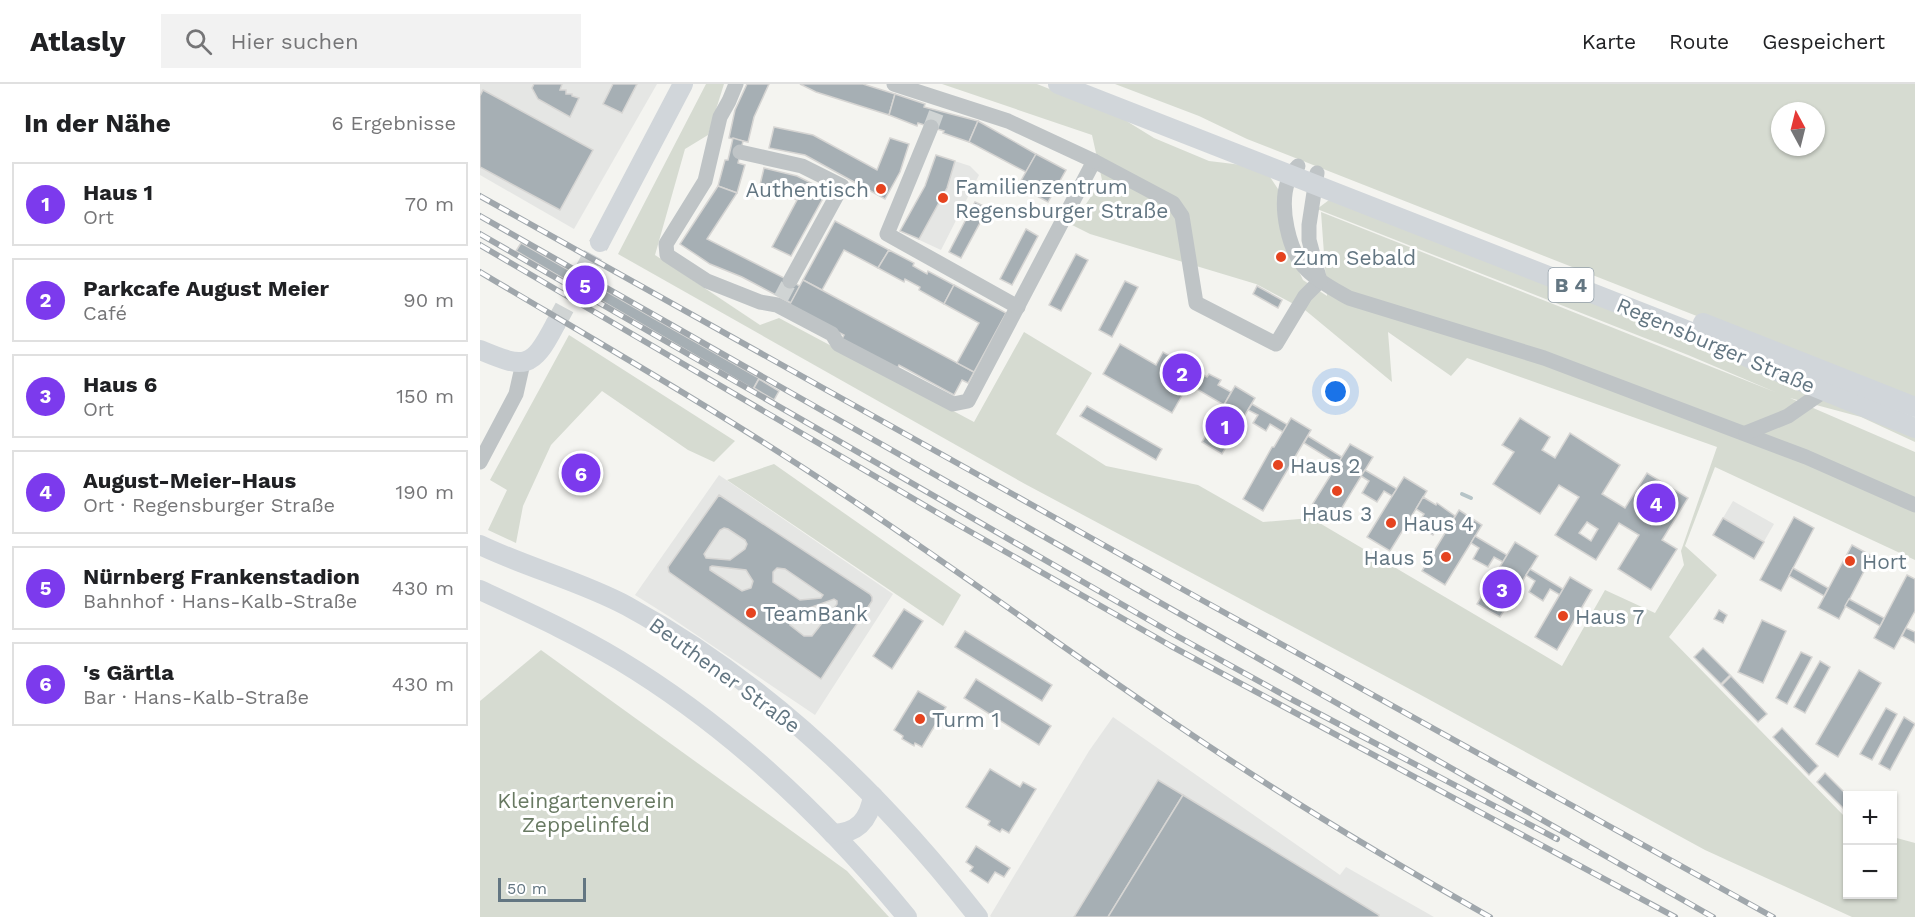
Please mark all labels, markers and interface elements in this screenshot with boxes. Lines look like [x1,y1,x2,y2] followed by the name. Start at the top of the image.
[161,14,581,68] search box
[30,25,125,58] text: Atlasly
[182,25,215,58] icon: search
[230,29,359,54] text: Hier suchen
[1582,29,1636,54] text: Karte
[1669,29,1729,54] text: Route
[1762,29,1885,54] text: Gespeichert
[1771,102,1825,156] north arrow
[24,108,171,138] text: In der Nähe
[332,111,456,135] text: 6 Ergebnisse
[955,174,1168,223] place label: Familienzentrum Regensburger Straße
[745,177,869,202] place label: Authentisch
[83,180,153,205] text: Haus 1
[874,182,888,196] marker: Authentisch
[936,191,950,205] marker: Familienzentrum Regensburger Straße
[41,192,50,216] text: 1
[405,192,454,216] text: 70 m
[83,205,114,229] text: Ort
[1293,245,1416,270] place label: Zum Sebald
[1274,250,1288,264] marker: Zum Sebald
[566,262,604,308] pin: 5
[1548,268,1594,302] road number: B 4
[83,276,329,301] text: Parkcafe August Meier
[40,288,51,312] text: 2
[403,288,454,312] text: 90 m
[1613,292,1819,398] street label: Regensburger Straße
[83,301,127,325] text: Café
[1162,350,1202,396] pin: 2
[83,372,157,397] text: Haus 6
[1321,377,1350,406] your location
[40,384,51,408] text: 3
[396,384,454,408] text: 150 m
[83,397,114,421] text: Ort
[1206,404,1244,448] pin: 1
[562,450,600,496] pin: 6
[1290,453,1361,478] place label: Haus 2
[1271,458,1285,472] marker: Haus 2
[83,468,296,493] text: August-Meier-Haus
[39,480,52,504] text: 4
[396,480,454,504] text: 190 m
[1636,480,1676,526] pin: 4
[1330,484,1344,498] marker: Haus 3
[83,493,335,517] text: Ort · Regensburger Straße
[1302,501,1372,526] place label: Haus 3
[1403,511,1474,536] place label: Haus 4
[1384,516,1398,530] marker: Haus 4
[1363,545,1434,570] place label: Haus 5
[1862,549,1907,574] place label: Hort
[1439,550,1453,564] marker: Haus 5
[1843,554,1857,568] marker: Hort
[83,564,360,589] text: Nürnberg Frankenstadion
[1482,566,1522,612] pin: 3
[40,576,51,600] text: 5
[392,576,454,600] text: 430 m
[83,589,357,613] text: Bahnhof · Hans-Kalb-Straße
[763,601,868,626] place label: TeamBank
[1575,604,1645,629] place label: Haus 7
[744,606,758,620] marker: TeamBank
[1556,609,1570,623] marker: Haus 7
[645,612,805,738] street label: Beuthener Straße
[83,660,174,685] text: 's Gärtla
[39,672,52,696] text: 6
[392,672,454,696] text: 430 m
[83,685,309,709] text: Bar · Hans-Kalb-Straße
[932,707,1000,732] place label: Turm 1
[913,712,927,726] marker: Turm 1
[497,788,675,837] park label: Kleingartenverein Zeppelinfeld
[1843,791,1897,899] map controls
[1843,791,1897,845] button: +
[1843,845,1897,899] button: −
[498,875,586,902] scale bar
[507,879,547,898] text: 50 m

